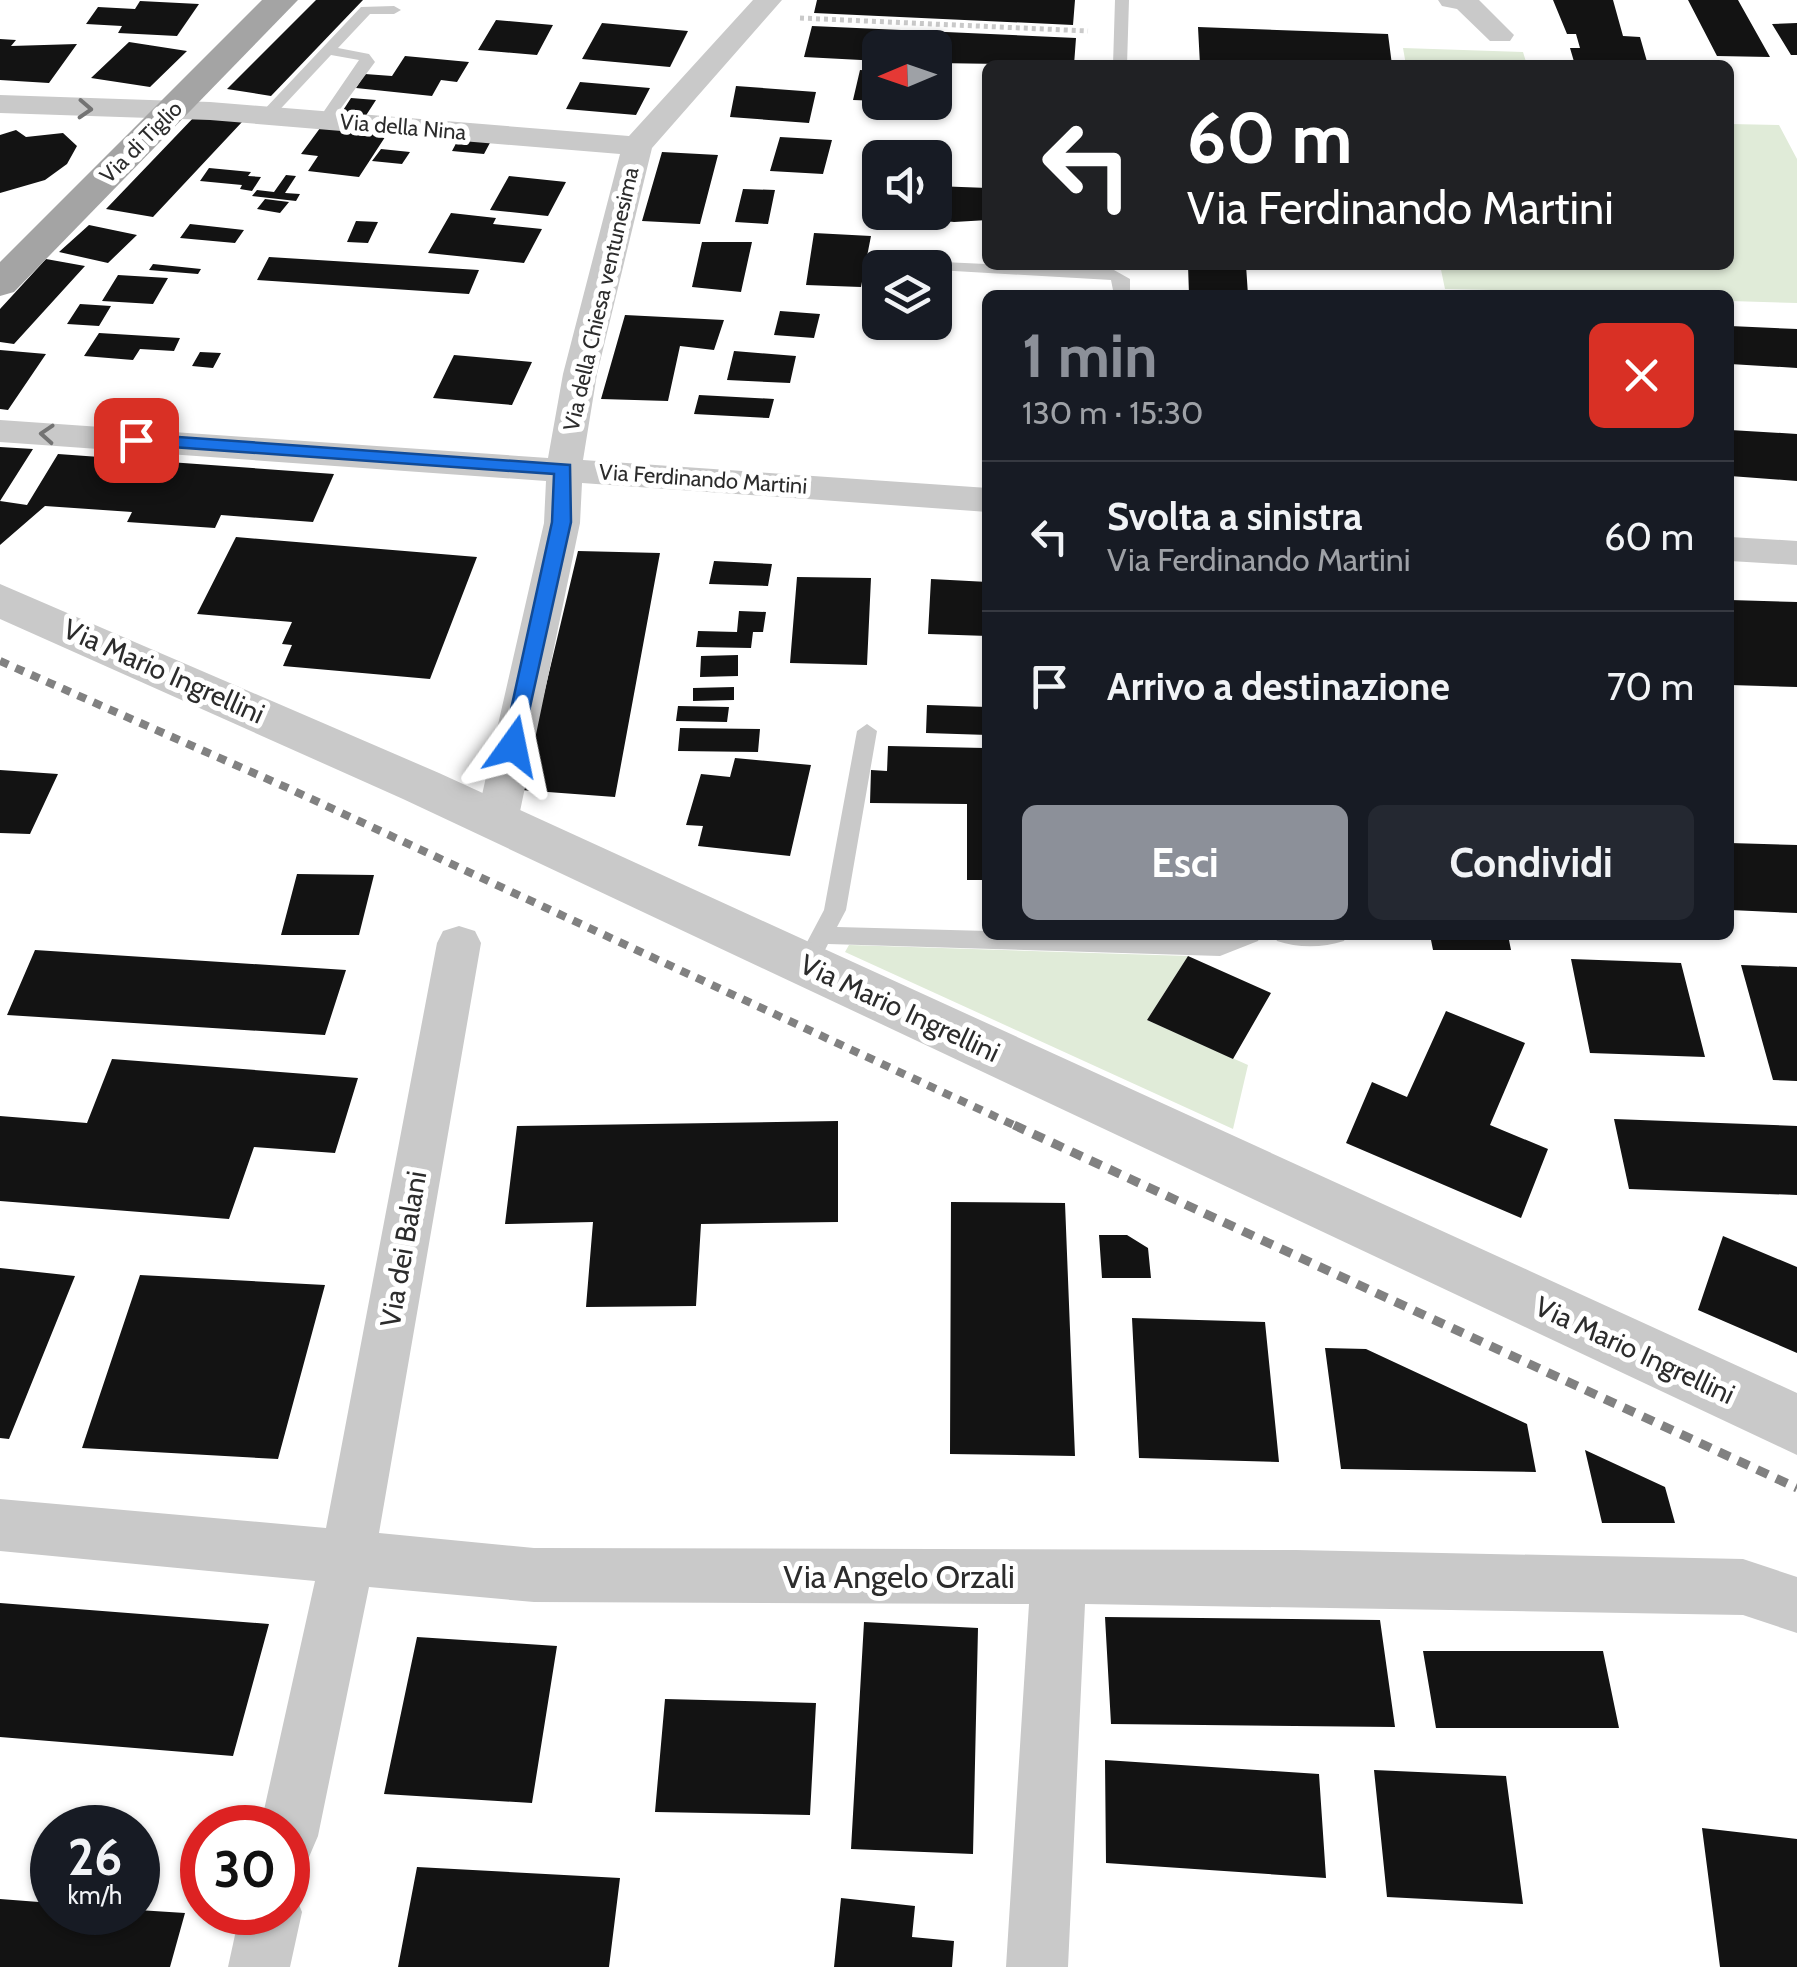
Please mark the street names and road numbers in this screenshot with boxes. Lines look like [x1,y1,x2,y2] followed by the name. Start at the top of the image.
[94,95,188,189] street label: Via di Tiglio
[339,108,468,146] street label: Via della Nina
[557,164,645,434] street label: Via della Chiesa ventunesima
[598,458,808,500] street label: Via Ferdinando Martini
[58,611,270,731] street label: Via Mario Ingrellini
[795,947,1005,1069] street label: Via Mario Ingrellini
[373,1168,433,1330] street label: Via dei Balani
[1530,1289,1740,1411] street label: Via Mario Ingrellini
[783,1557,1015,1596] street label: Via Angelo Orzali

